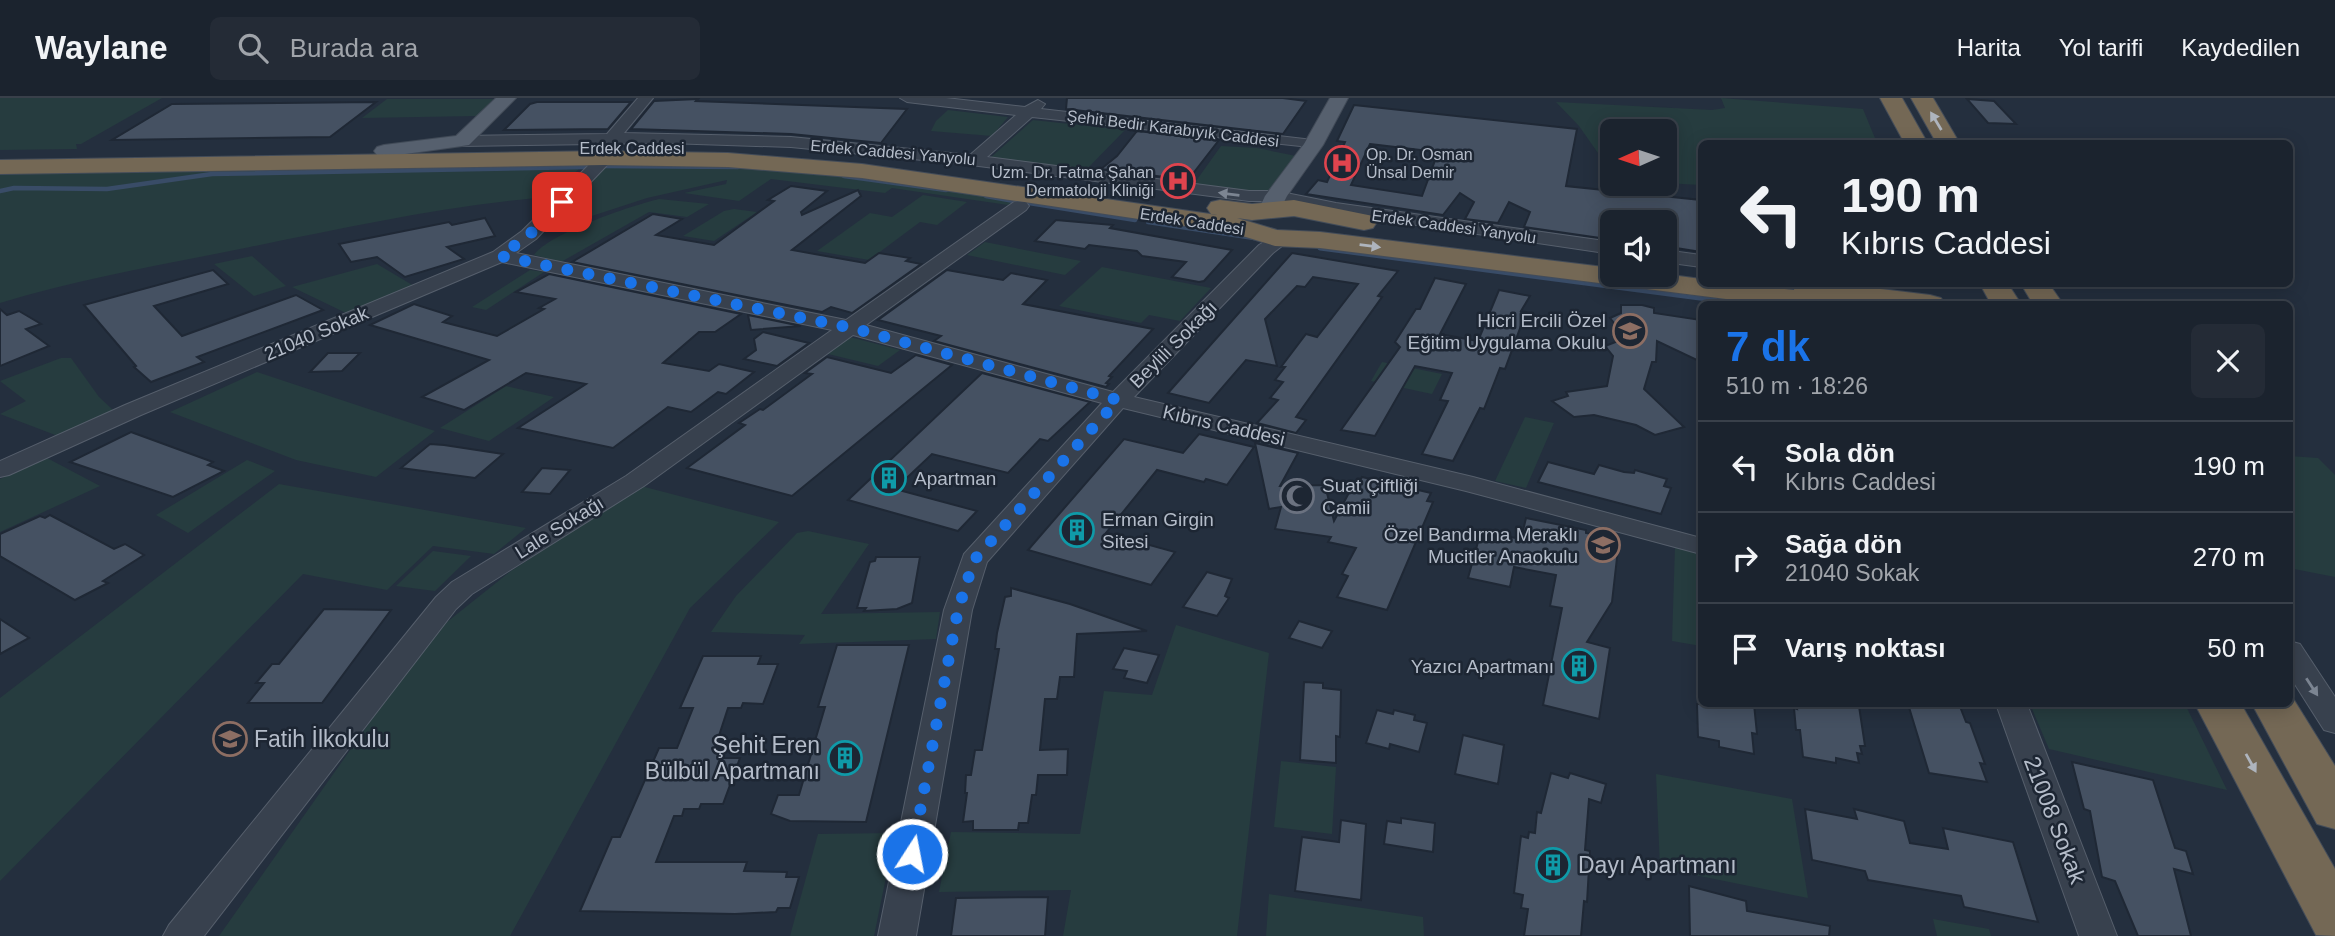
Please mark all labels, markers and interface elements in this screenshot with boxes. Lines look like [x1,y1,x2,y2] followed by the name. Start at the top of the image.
[210,17,700,80] search box
[35,29,168,66] text: Waylane
[234,29,272,67] icon: search
[290,33,418,63] text: Burada ara
[1957,34,2021,61] text: Harita
[2059,34,2143,61] text: Yol tarifi
[2181,34,2300,61] text: Kaydedilen
[1066,107,1280,150] street label: Şehit Bedir Karabıyık Caddesi
[1929,111,1942,130] one-way arrow
[1600,119,1676,196] north arrow
[1600,119,1677,287] map controls
[810,137,976,168] street label: Erdek Caddesi Yanyolu
[580,140,684,157] street label: Erdek Caddesi
[1323,144,1361,182] hospital icon: Op. Dr. Osman Ünsal Demir
[1366,146,1473,181] place label: Op. Dr. Osman Ünsal Demir
[1159,162,1197,200] hospital icon: Uzm. Dr. Fatma Şahan Dermatoloji Kliniği
[991,164,1154,199] place label: Uzm. Dr. Fatma Şahan Dermatoloji Kliniği
[1726,168,1817,259] icon: left
[1841,168,1980,222] text: 190 m
[532,172,592,232] pin
[543,183,581,221] icon: arrive
[1218,188,1240,199] one-way arrow
[1139,205,1245,238] street label: Erdek Caddesi
[1371,207,1537,246] street label: Erdek Caddesi Yanyolu
[1600,210,1677,287] button: sound
[1841,225,2051,261] text: Kıbrıs Caddesi
[1359,240,1381,251] one-way arrow
[1126,297,1221,392] street label: Beylili Sokağı
[261,302,372,365] street label: 21040 Sokak
[1407,310,1606,353] place label: Hicri Ercili Özel Eğitim Uygulama Okulu
[1611,312,1649,350] school or university icon: Hicri Ercili Özel Eğitim Uygulama Okulu
[1726,323,1810,370] text: 7 dk
[2191,324,2265,398] button: close
[1726,373,1868,399] text: 510 m · 18:26
[1161,401,1287,450] street label: Kıbrıs Caddesi
[1785,438,1895,468] text: Sola dön
[1726,448,1764,486] icon: left
[2193,451,2265,481] text: 190 m
[870,459,908,497] building icon: Apartman
[914,468,996,489] place label: Apartman
[1785,469,1936,495] text: Kıbrıs Caddesi
[1322,475,1418,518] place label: Suat Çiftliği Camii
[1278,477,1316,515] mosque icon: Suat Çiftliği Camii
[511,492,607,563] street label: Lale Sokağı
[1102,509,1214,552] place label: Erman Girgin Sitesi
[1058,511,1096,549] building icon: Erman Girgin Sitesi
[1384,524,1578,567] place label: Özel Bandırma Meraklı Mucitler Anaokulu
[1584,526,1622,564] school or university icon: Özel Bandırma Meraklı Mucitler Anaokulu
[1785,529,1902,559] text: Sağa dön
[1726,539,1764,577] icon: right
[2193,542,2265,572] text: 270 m
[1785,560,1919,586] text: 21040 Sokak
[1726,630,1764,668] icon: arrive
[1785,633,1945,663] text: Varış noktası
[2207,633,2265,663] text: 50 m
[1560,647,1598,685] building icon: Yazıcı Apartmanı
[1411,656,1554,677] place label: Yazıcı Apartmanı
[2305,677,2318,696] one-way arrow
[211,720,249,758] school or university icon: Fatih İlkokulu
[254,726,390,752] place label: Fatih İlkokulu
[645,732,820,784] place label: Şehit Eren Bülbül Apartmanı
[826,739,864,777] building icon: Şehit Eren Bülbül Apartmanı
[2019,753,2091,888] street label: 21008 Sokak
[2245,754,2257,773] one-way arrow
[875,817,949,891] position arrow
[1534,846,1572,884] building icon: Dayı Apartmanı
[1578,852,1737,878] place label: Dayı Apartmanı

